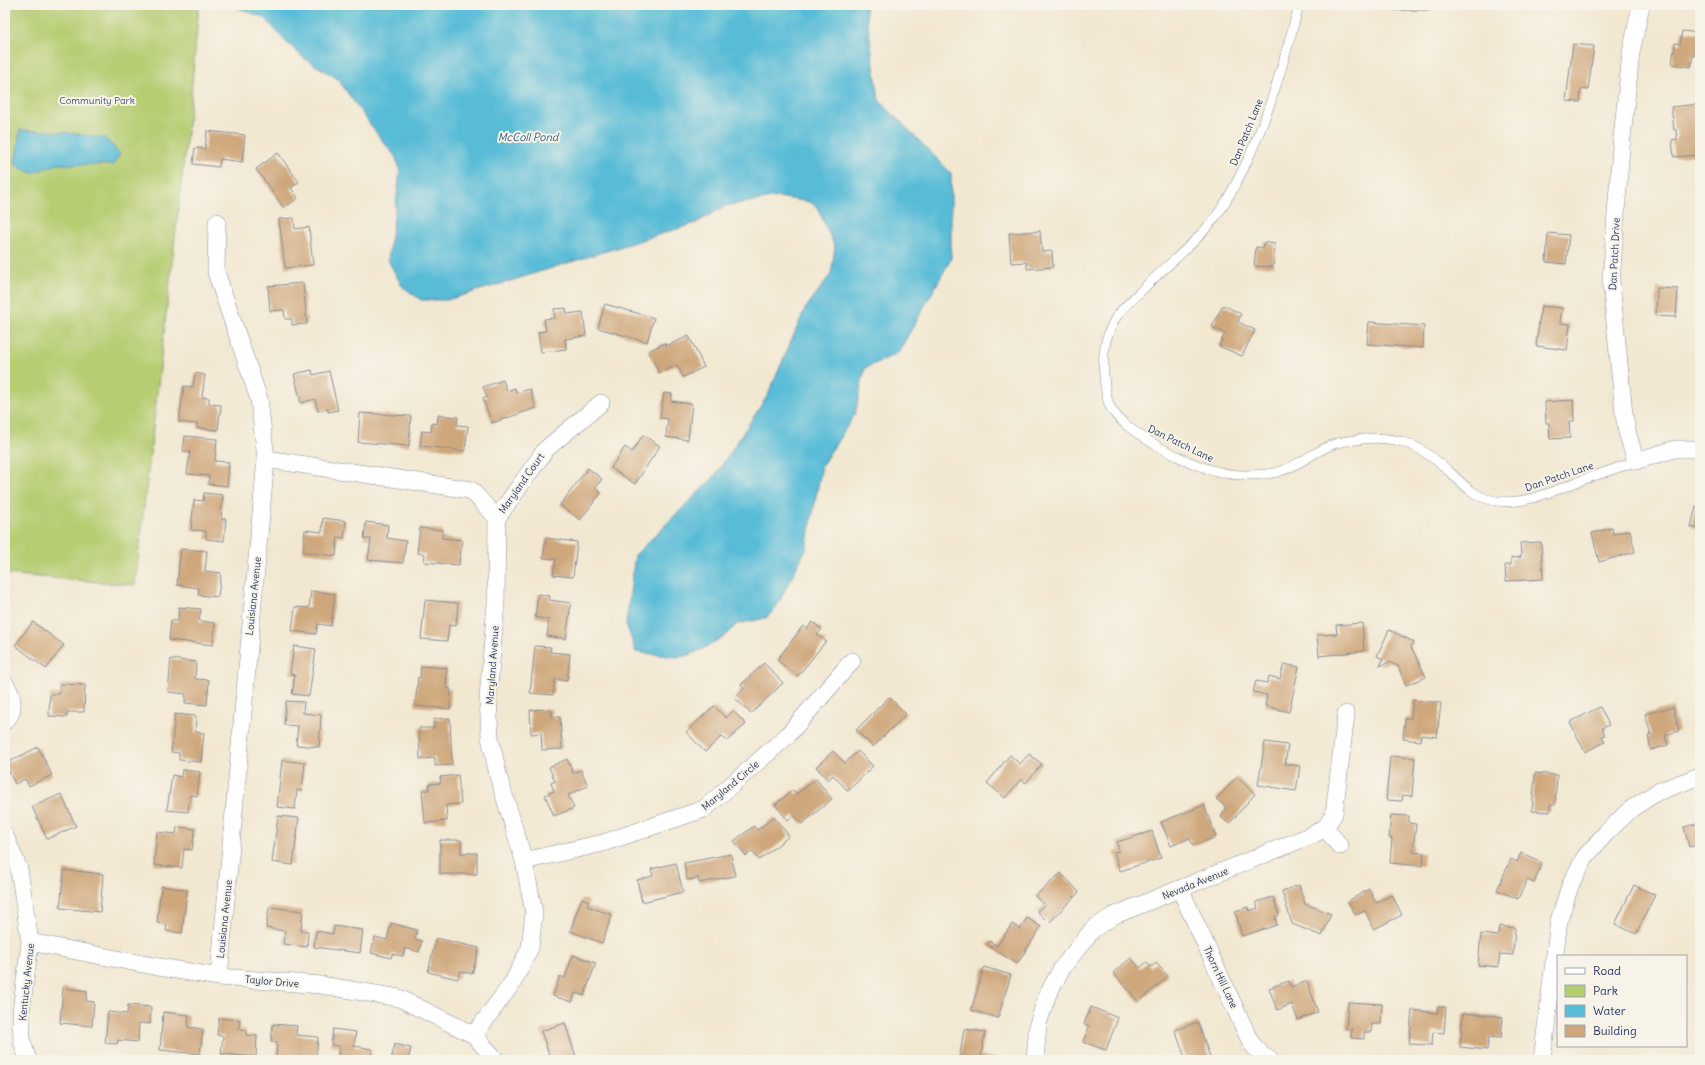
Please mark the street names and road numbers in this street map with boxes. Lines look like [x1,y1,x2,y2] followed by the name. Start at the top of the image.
[1227,97,1266,168] street label: Dan Patch Lane
[1606,217,1623,291] street label: Dan Patch Drive
[1146,422,1216,465] street label: Dan Patch Lane
[496,450,547,516] street label: Maryland Court
[1523,459,1595,494] street label: Dan Patch Lane
[243,556,264,636] street label: Louisiana Avenue
[483,625,502,705] street label: Maryland Avenue
[699,758,762,813] street label: Maryland Circle
[1160,864,1230,903] street label: Nevada Avenue
[214,879,235,959] street label: Louisiana Avenue
[16,943,37,1021] street label: Kentucky Avenue
[1200,944,1241,1011] street label: Thorn Hill Lane
[245,973,299,990] street label: Taylor Drive

